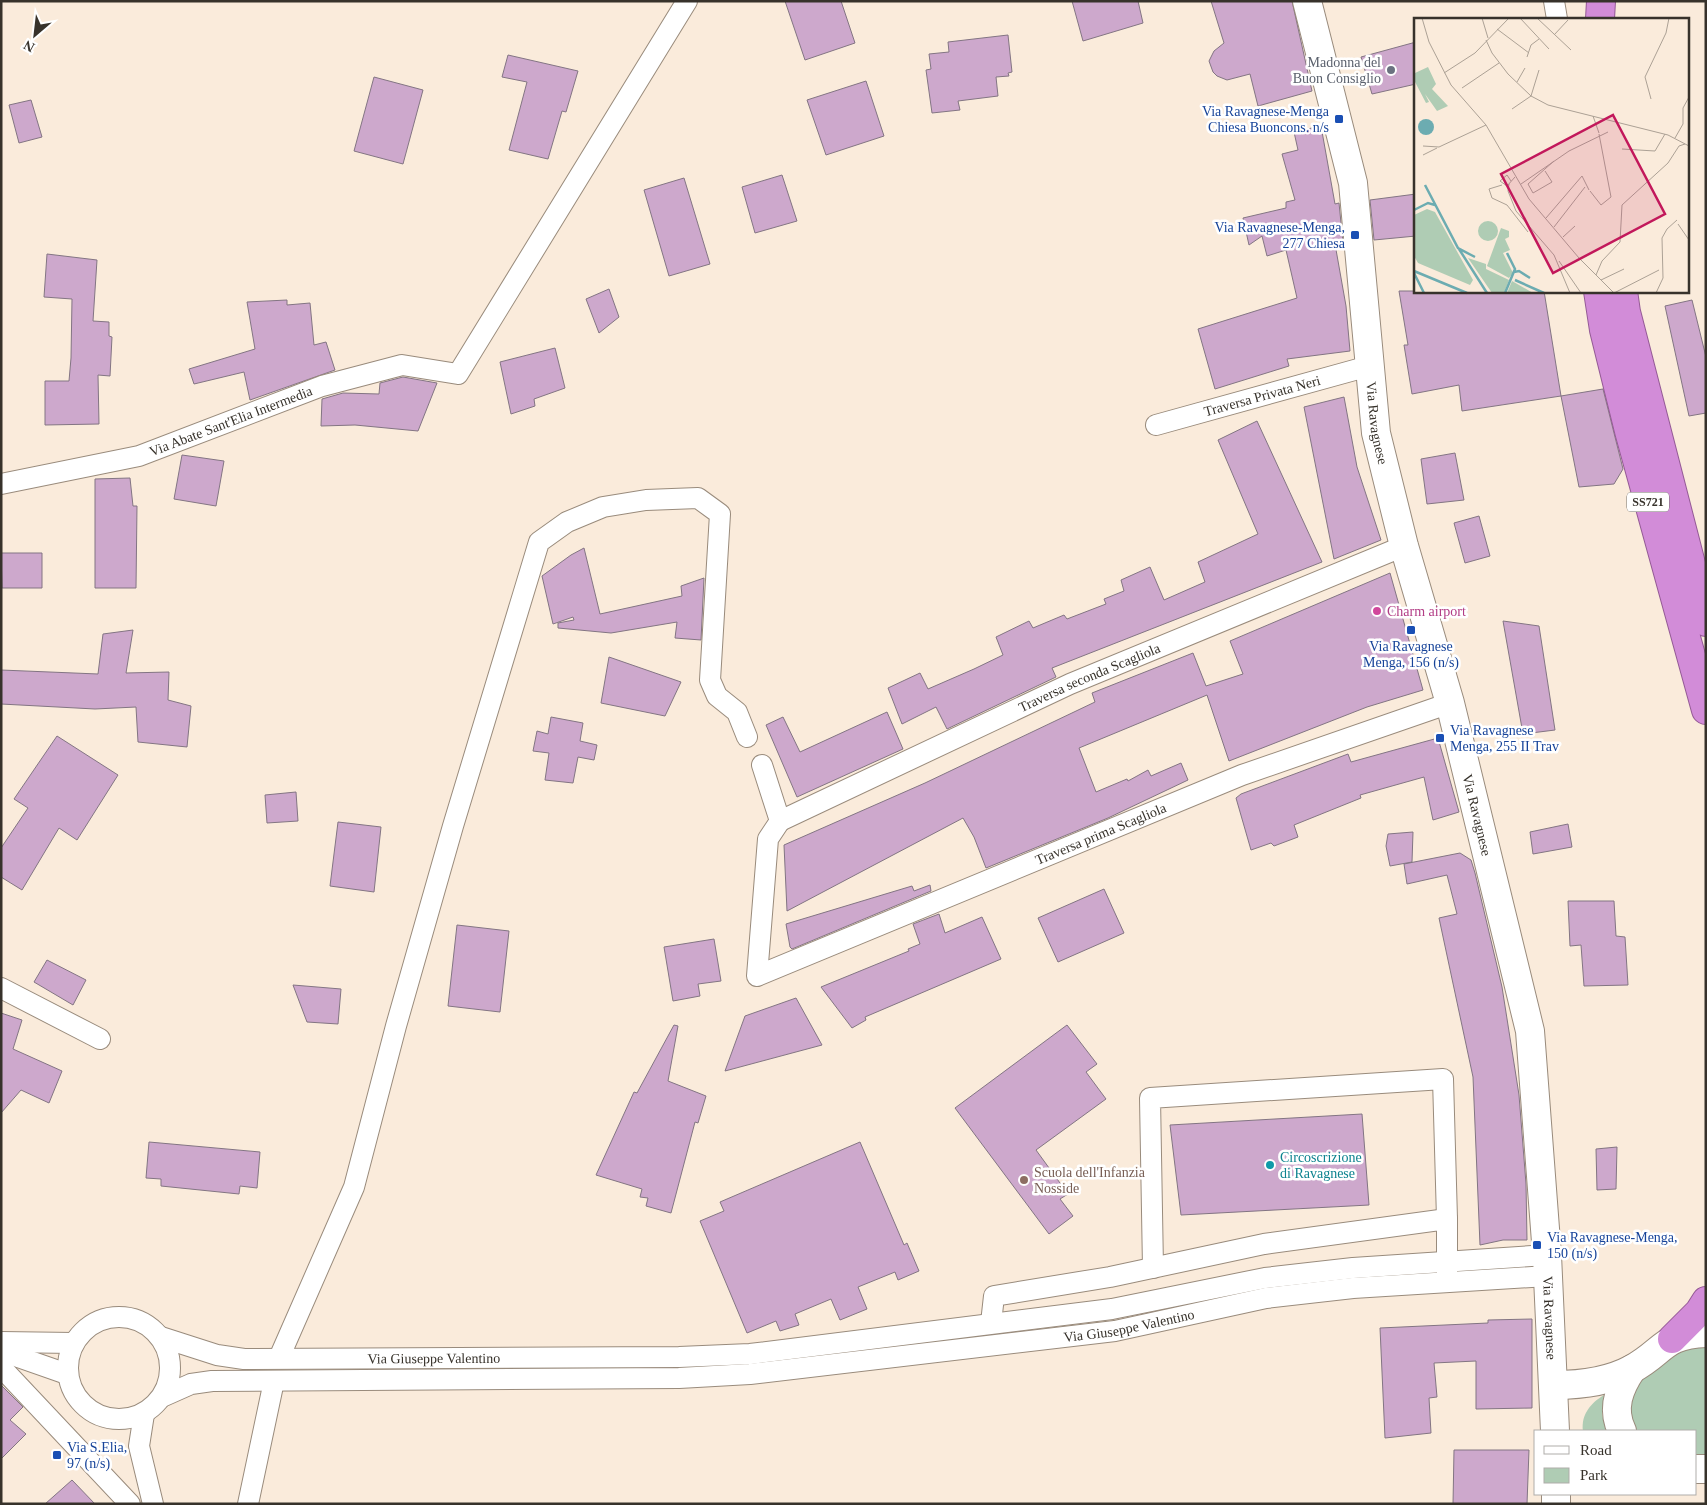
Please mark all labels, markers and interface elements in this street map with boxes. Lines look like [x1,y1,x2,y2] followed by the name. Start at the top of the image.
[10,10,60,60] north arrow
[1414,18,1690,292] inset map
[21,37,37,55] text: N
[1293,55,1381,86] place label: Madonna del Buon Consiglio
[1385,64,1397,76] marker: Madonna del Buon Consiglio
[1202,104,1330,135] place label: Via Ravagnese-Menga Chiesa Buoncons. n/s
[1333,113,1345,125] marker: Via Ravagnese-Menga Chiesa Buoncons. n/s
[1214,220,1346,251] place label: Via Ravagnese-Menga, 277 Chiesa
[1349,229,1361,241] marker: Via Ravagnese-Menga, 277 Chiesa
[1202,372,1322,419] street label: Traversa Privata Neri
[1364,381,1391,466] street label: Via Ravagnese
[147,383,315,459] street label: Via Abate Sant'Elia Intermedia
[1627,492,1669,512] road number: SS721
[1387,604,1466,619] place label: Charm airport
[1371,605,1383,617] marker: Charm airport
[1405,624,1417,636] marker: Via Ravagnese Menga, 156 (n/s)
[1363,639,1459,671] place label: Via Ravagnese Menga, 156 (n/s)
[1016,640,1163,715] street label: Traversa seconda Scagliola
[1450,723,1559,754] place label: Via Ravagnese Menga, 255 II Trav
[1434,732,1446,744] marker: Via Ravagnese Menga, 255 II Trav
[1460,773,1494,857] street label: Via Ravagnese
[1033,800,1169,867] street label: Traversa prima Scagliola
[1280,1150,1362,1181] place label: Circoscrizione di Ravagnese
[1264,1159,1276,1171] marker: Circoscrizione di Ravagnese
[1034,1165,1146,1196] place label: Scuola dell'Infanzia Nosside
[1018,1174,1030,1186] marker: Scuola dell'Infanzia Nosside
[1547,1230,1678,1262] place label: Via Ravagnese-Menga, 150 (n/s)
[1531,1239,1543,1251] marker: Via Ravagnese-Menga, 150 (n/s)
[1540,1276,1559,1360] street label: Via Ravagnese
[1063,1306,1196,1345] street label: Via Giuseppe Valentino
[367,1350,500,1366] street label: Via Giuseppe Valentino
[1534,1430,1697,1495] legend
[67,1440,127,1472] place label: Via S.Elia, 97 (n/s)
[1580,1442,1612,1458] text: Road
[51,1449,63,1461] marker: Via S.Elia, 97 (n/s)
[1580,1467,1608,1483] text: Park

